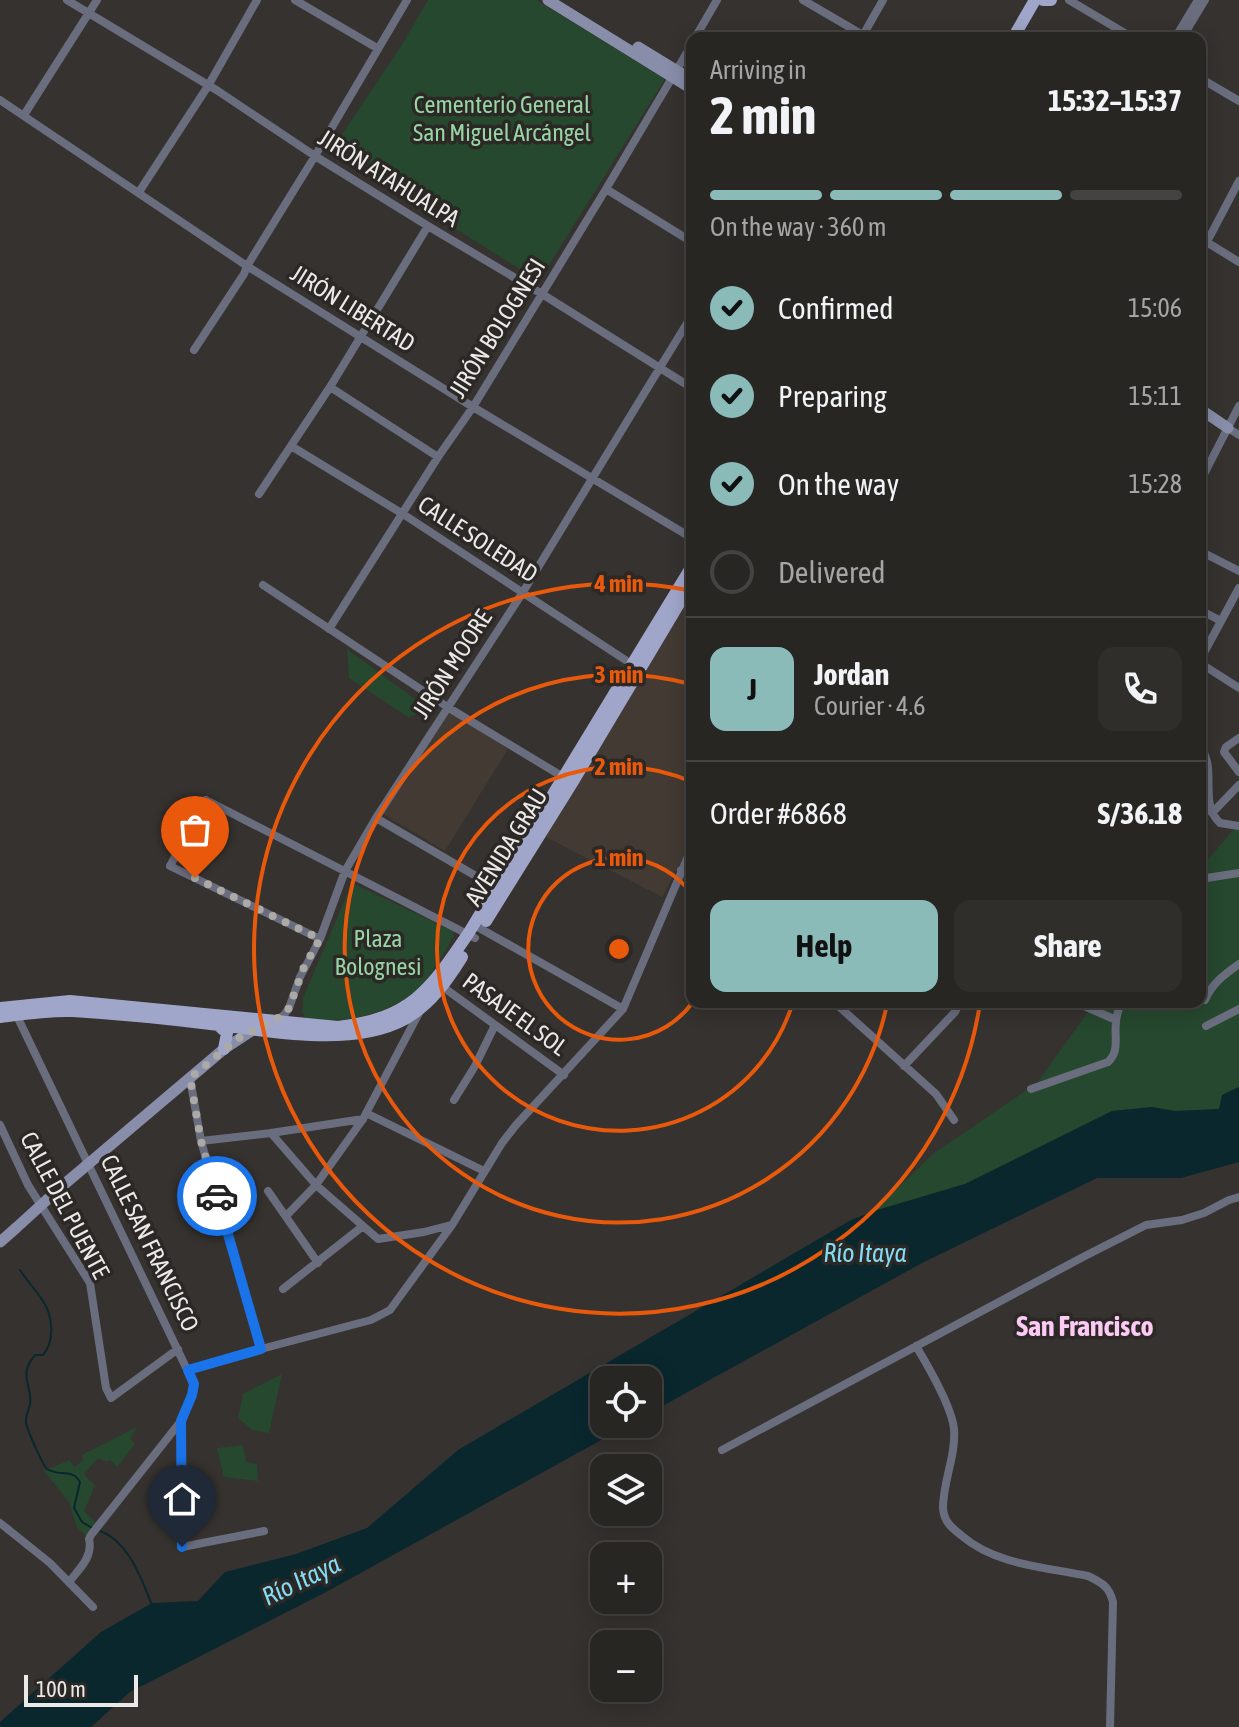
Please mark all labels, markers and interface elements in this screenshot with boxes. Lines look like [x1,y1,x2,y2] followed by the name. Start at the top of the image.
[710,55,807,85] text: Arriving in
[1048,83,1182,117] text: 15:32–15:37
[710,85,816,145] text: 2 min
[413,91,592,146] park label: Cementerio General San Miguel Arcángel
[314,124,465,232] street label: JIRÓN ATAHUALPA
[710,212,887,242] text: On the way · 360 m
[444,254,550,402] street label: JIRÓN BOLOGNESI
[286,259,420,357] street label: JIRÓN LIBERTAD
[710,286,754,330] icon: check
[778,291,893,325] text: Confirmed
[1128,293,1182,323] text: 15:06
[710,374,754,418] icon: check
[778,379,887,413] text: Preparing
[1128,381,1182,411] text: 15:11
[710,462,754,506] icon: check
[778,467,899,501] text: On the way
[1128,469,1182,499] text: 15:28
[413,490,543,588] street label: CALLE SOLEDAD
[778,555,886,589] text: Delivered
[593,570,644,597] text: 4 min
[407,605,497,723] street label: JIRÓN MOORE
[1098,647,1182,731] button: phone
[814,657,889,691] text: Jordan
[594,661,644,688] text: 3 min
[747,672,757,706] text: J
[814,691,925,721] text: Courier · 4.6
[594,753,644,780] text: 2 min
[459,784,553,910] street label: AVENIDA GRAU
[161,796,229,878] pin
[710,796,847,830] text: Order #6868
[1098,796,1182,830] text: S/36.18
[173,808,217,852] icon: bag
[594,844,644,871] text: 1 min
[710,900,938,992] button: Help
[954,900,1182,992] button: Share
[335,925,421,980] park label: Plaza Bolognesi
[605,935,633,963] centre of rings
[458,967,573,1061] street label: PASAJE EL SOL
[15,1127,115,1283] street label: CALLE DEL PUENTE
[96,1150,204,1336] street label: CALLE SAN FRANCISCO
[177,1156,257,1236] courier
[195,1174,239,1218] icon: car
[823,1238,907,1268] water label: Río Itaya
[1016,1310,1154,1342] district label: San Francisco
[590,1366,662,1702] map controls
[590,1366,662,1438] button: locate
[590,1454,662,1526] button: layers
[148,1465,216,1547] pin
[160,1477,204,1521] icon: home
[590,1542,662,1614] button: +
[257,1548,345,1612] water label: Río Itaya
[590,1630,662,1702] button: −
[24,1671,138,1707] scale bar
[36,1676,86,1702] text: 100 m

